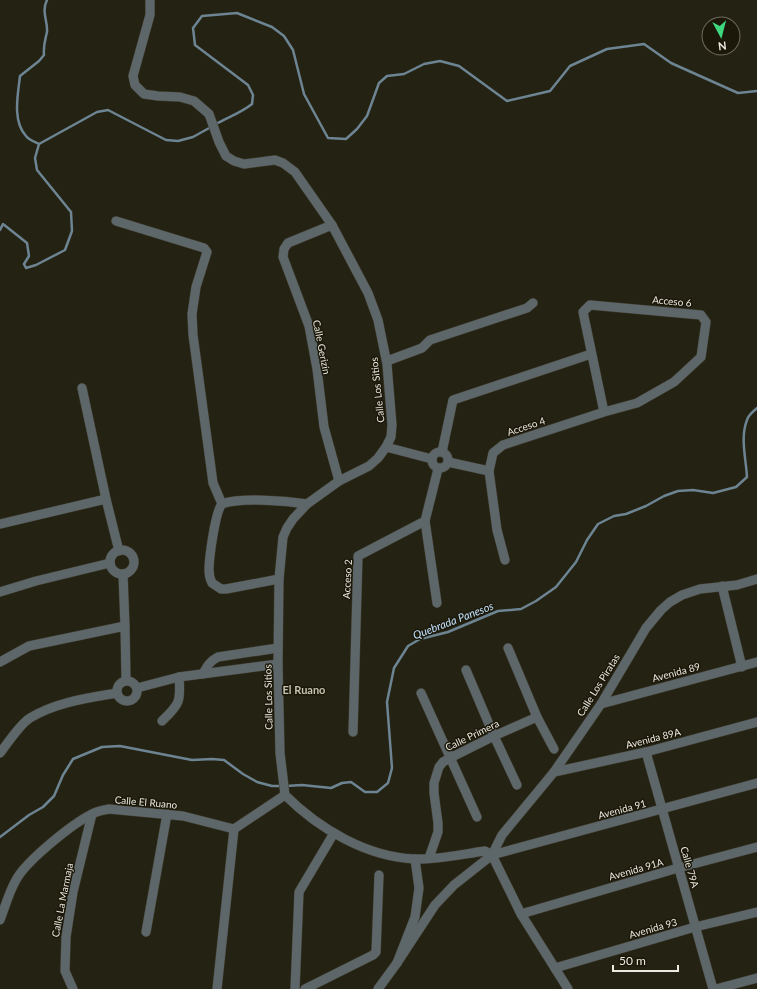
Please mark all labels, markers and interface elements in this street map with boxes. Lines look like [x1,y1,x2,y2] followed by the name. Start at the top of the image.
[701,16,741,56] north arrow
[717,39,727,53] text: N
[652,293,692,309] street label: Acceso 6
[311,319,333,375] street label: Calle Gerizín
[368,357,386,423] street label: Calle Los Sitios
[505,414,547,438] street label: Acceso 4
[340,559,354,599] street label: Acceso 2
[411,598,496,641] water label: Quebrada Panesos
[574,652,622,718] street label: Calle Los Piratas
[651,660,702,684] street label: Avenida 89
[261,664,275,730] street label: Calle Los Sitios
[283,683,325,696] district label: El Ruano
[443,717,501,753] street label: Calle Primera
[624,725,682,751] street label: Avenida 89A
[114,793,178,811] street label: Calle El Ruano
[597,797,648,821] street label: Avenida 91
[678,845,702,889] street label: Calle 79A
[607,855,665,883] street label: Avenida 91A
[49,862,75,938] street label: Calle La Marmaja
[628,915,679,941] street label: Avenida 93
[613,947,678,973] scale bar
[619,953,646,968] text: 50 m

